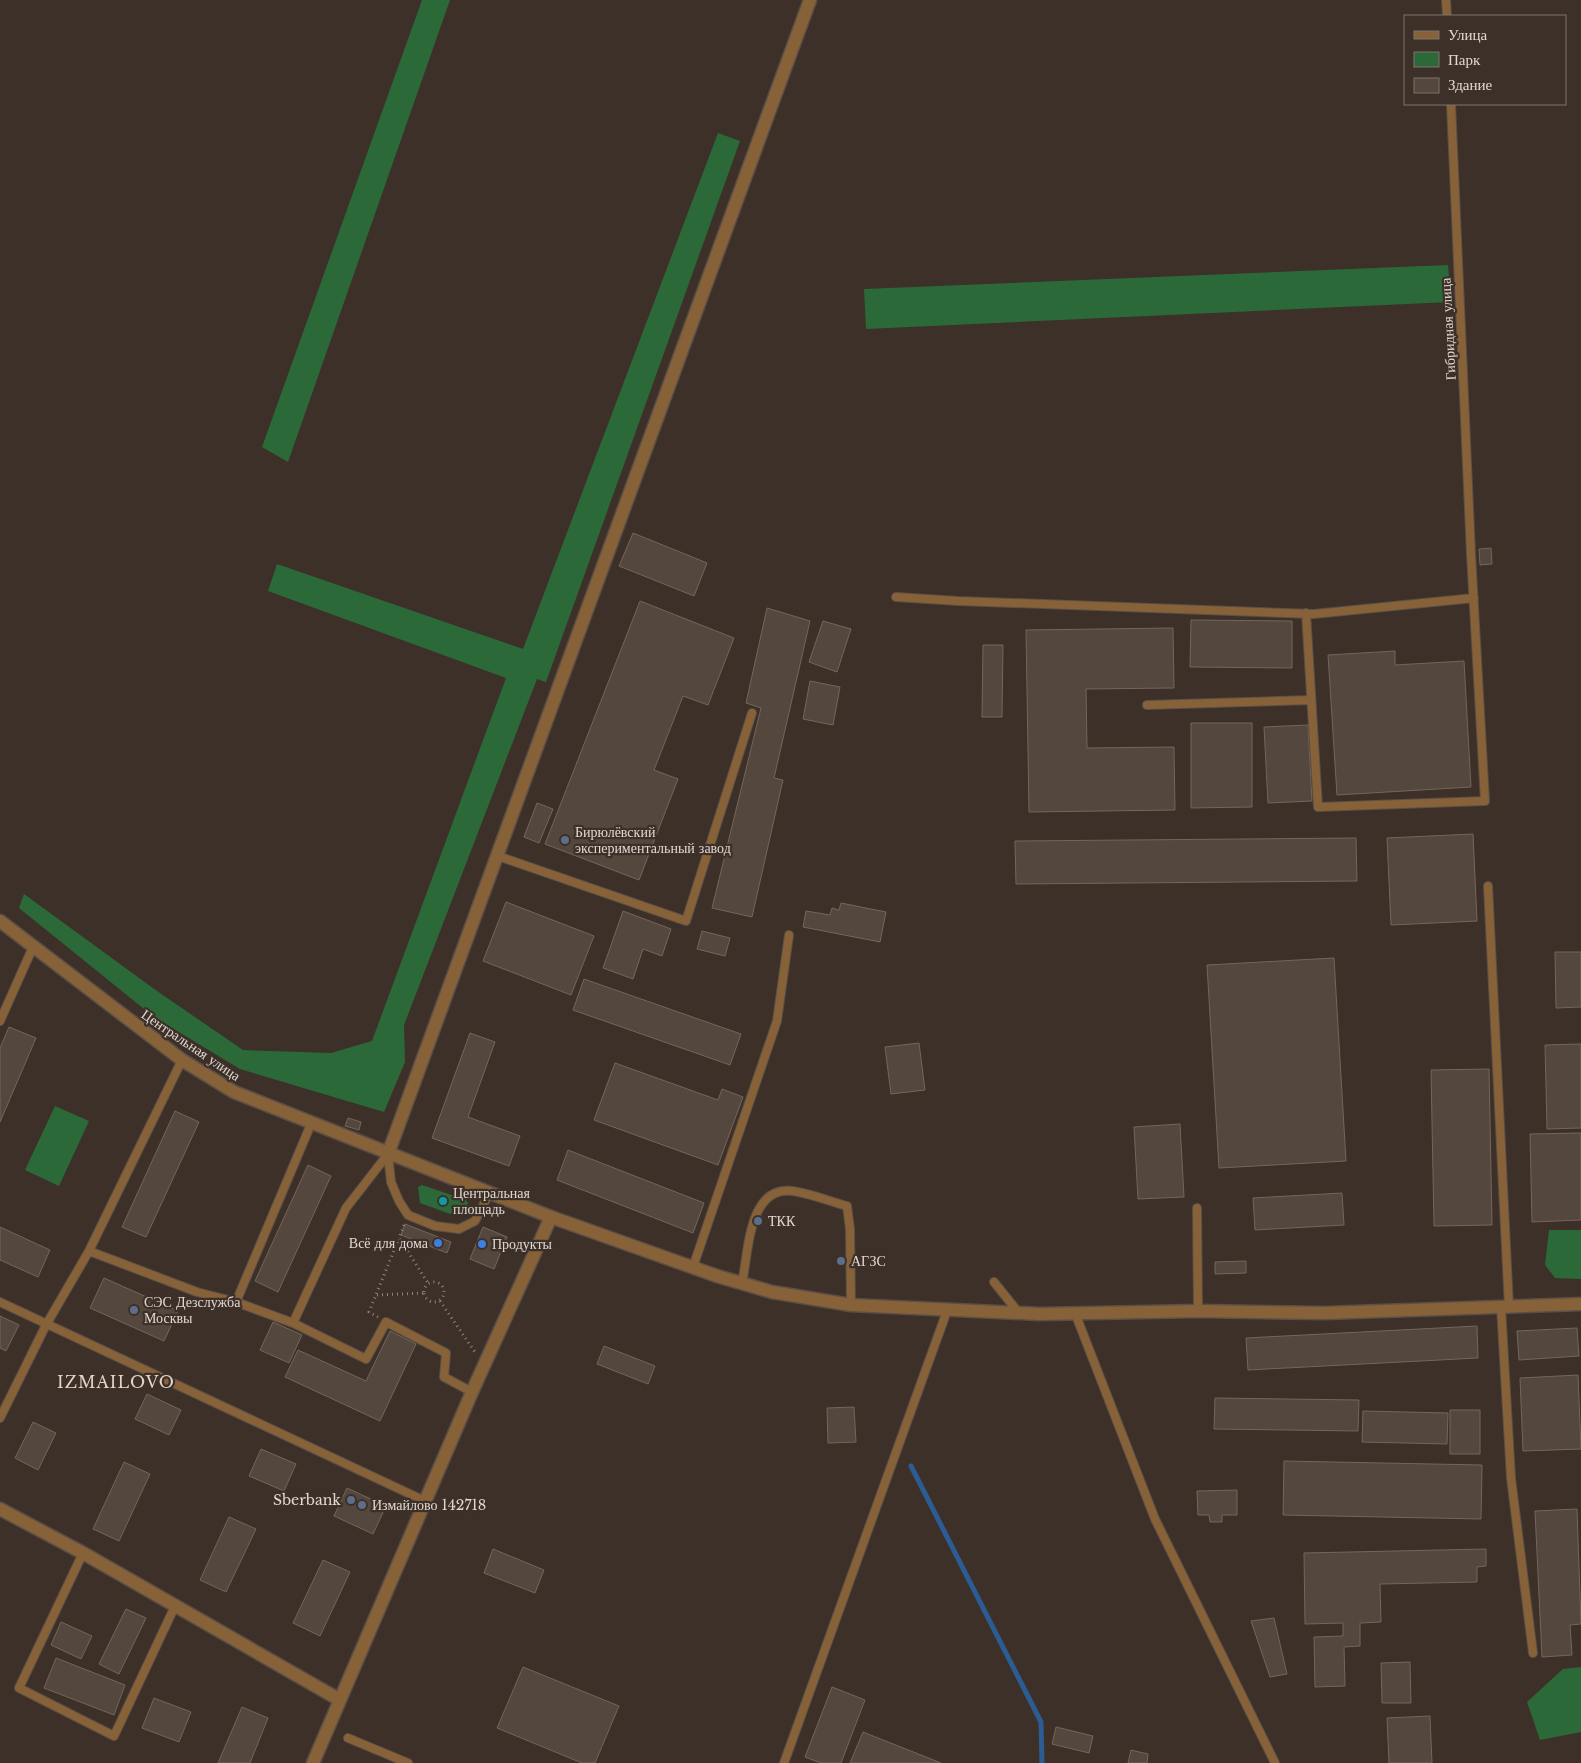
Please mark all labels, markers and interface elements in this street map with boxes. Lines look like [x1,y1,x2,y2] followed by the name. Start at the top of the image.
[1404,15,1566,105] legend
[1448,25,1487,44] text: Улица
[1448,50,1481,69] text: Парк
[1448,75,1492,94] text: Здание
[1436,277,1460,381] street label: Гибридная улица
[575,823,731,857] place label: Бирюлёвский экспериментальный завод
[559,834,571,846] marker: Бирюлёвский экспериментальный завод
[138,1005,245,1085] street label: Центральная улица
[453,1184,531,1218] place label: Центральная площадь
[437,1195,449,1207] marker: Центральная площадь
[768,1212,796,1230] place label: ТКК
[752,1215,764,1227] marker: ТКК
[349,1234,429,1252] place label: Всё для дома
[492,1235,553,1253] place label: Продукты
[432,1237,444,1249] marker: Всё для дома
[476,1238,488,1250] marker: Продукты
[851,1252,886,1270] place label: АГЗС
[835,1255,847,1267] marker: АГЗС
[144,1293,241,1327] place label: СЭС Дезслужба Москвы
[128,1304,140,1316] marker: СЭС Дезслужба Москвы
[57,1372,175,1392] district label: IZMAILOVO
[273,1491,341,1509] place label: Sberbank
[345,1494,357,1506] marker: Sberbank
[372,1496,486,1514] place label: Измайлово 142718
[356,1499,368,1511] marker: Измайлово 142718

